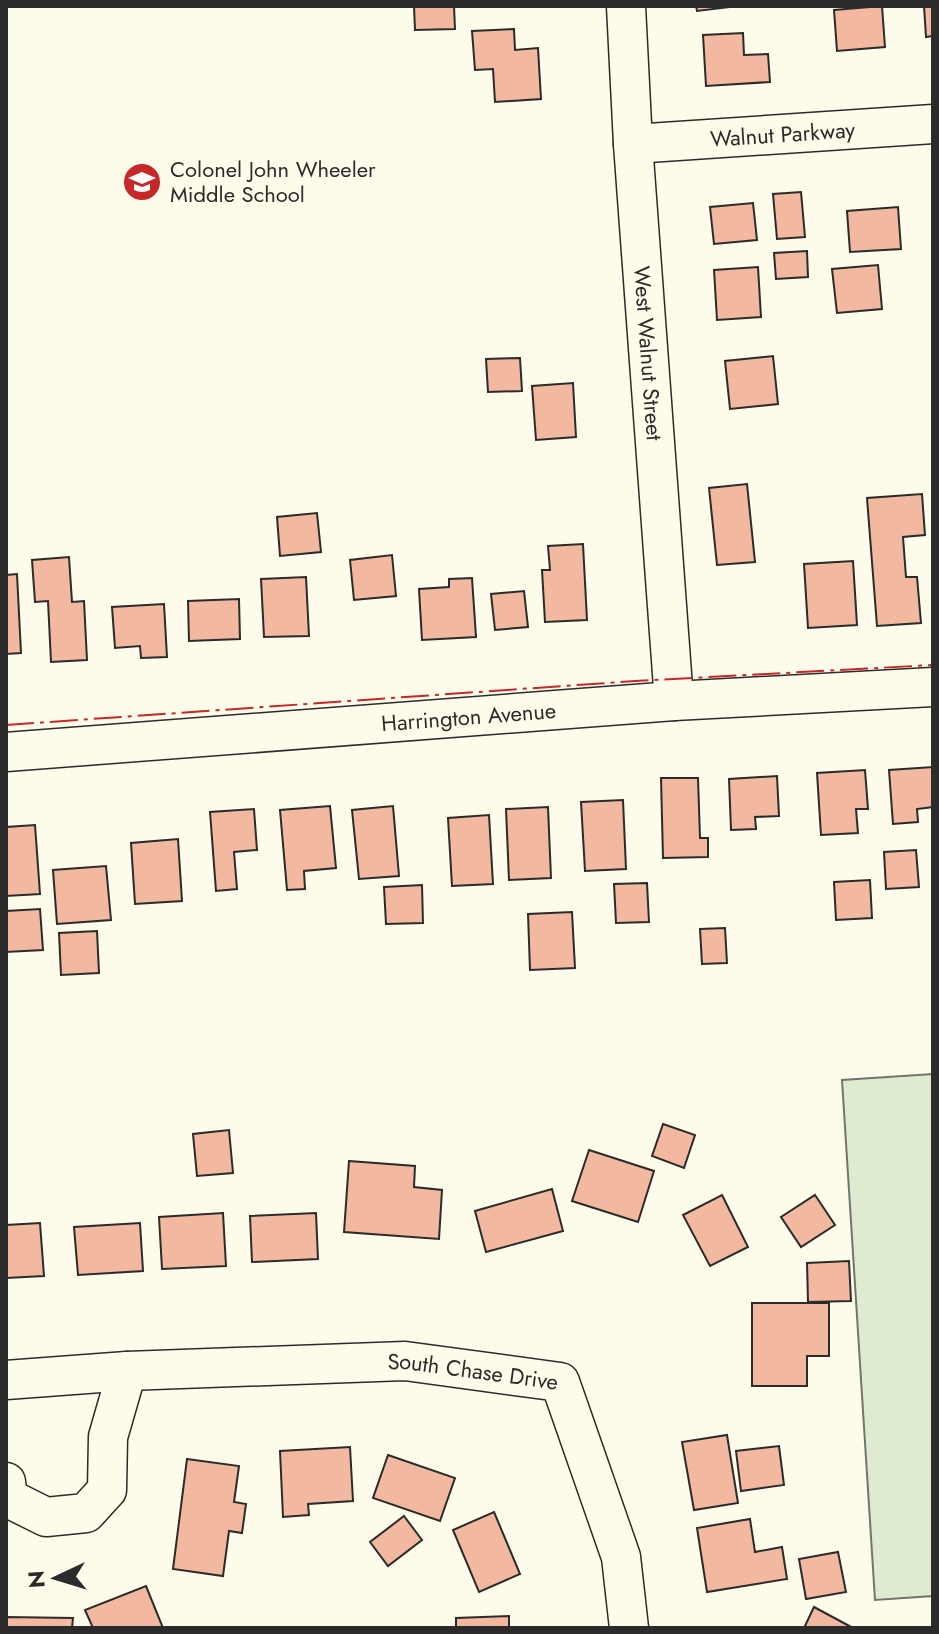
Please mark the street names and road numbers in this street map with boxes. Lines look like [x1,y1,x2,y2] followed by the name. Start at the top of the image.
[709,113,856,155] street label: Walnut Parkway
[626,265,671,442] street label: West Walnut Street
[380,694,557,739] street label: Harrington Avenue
[387,1344,560,1398] street label: South Chase Drive

